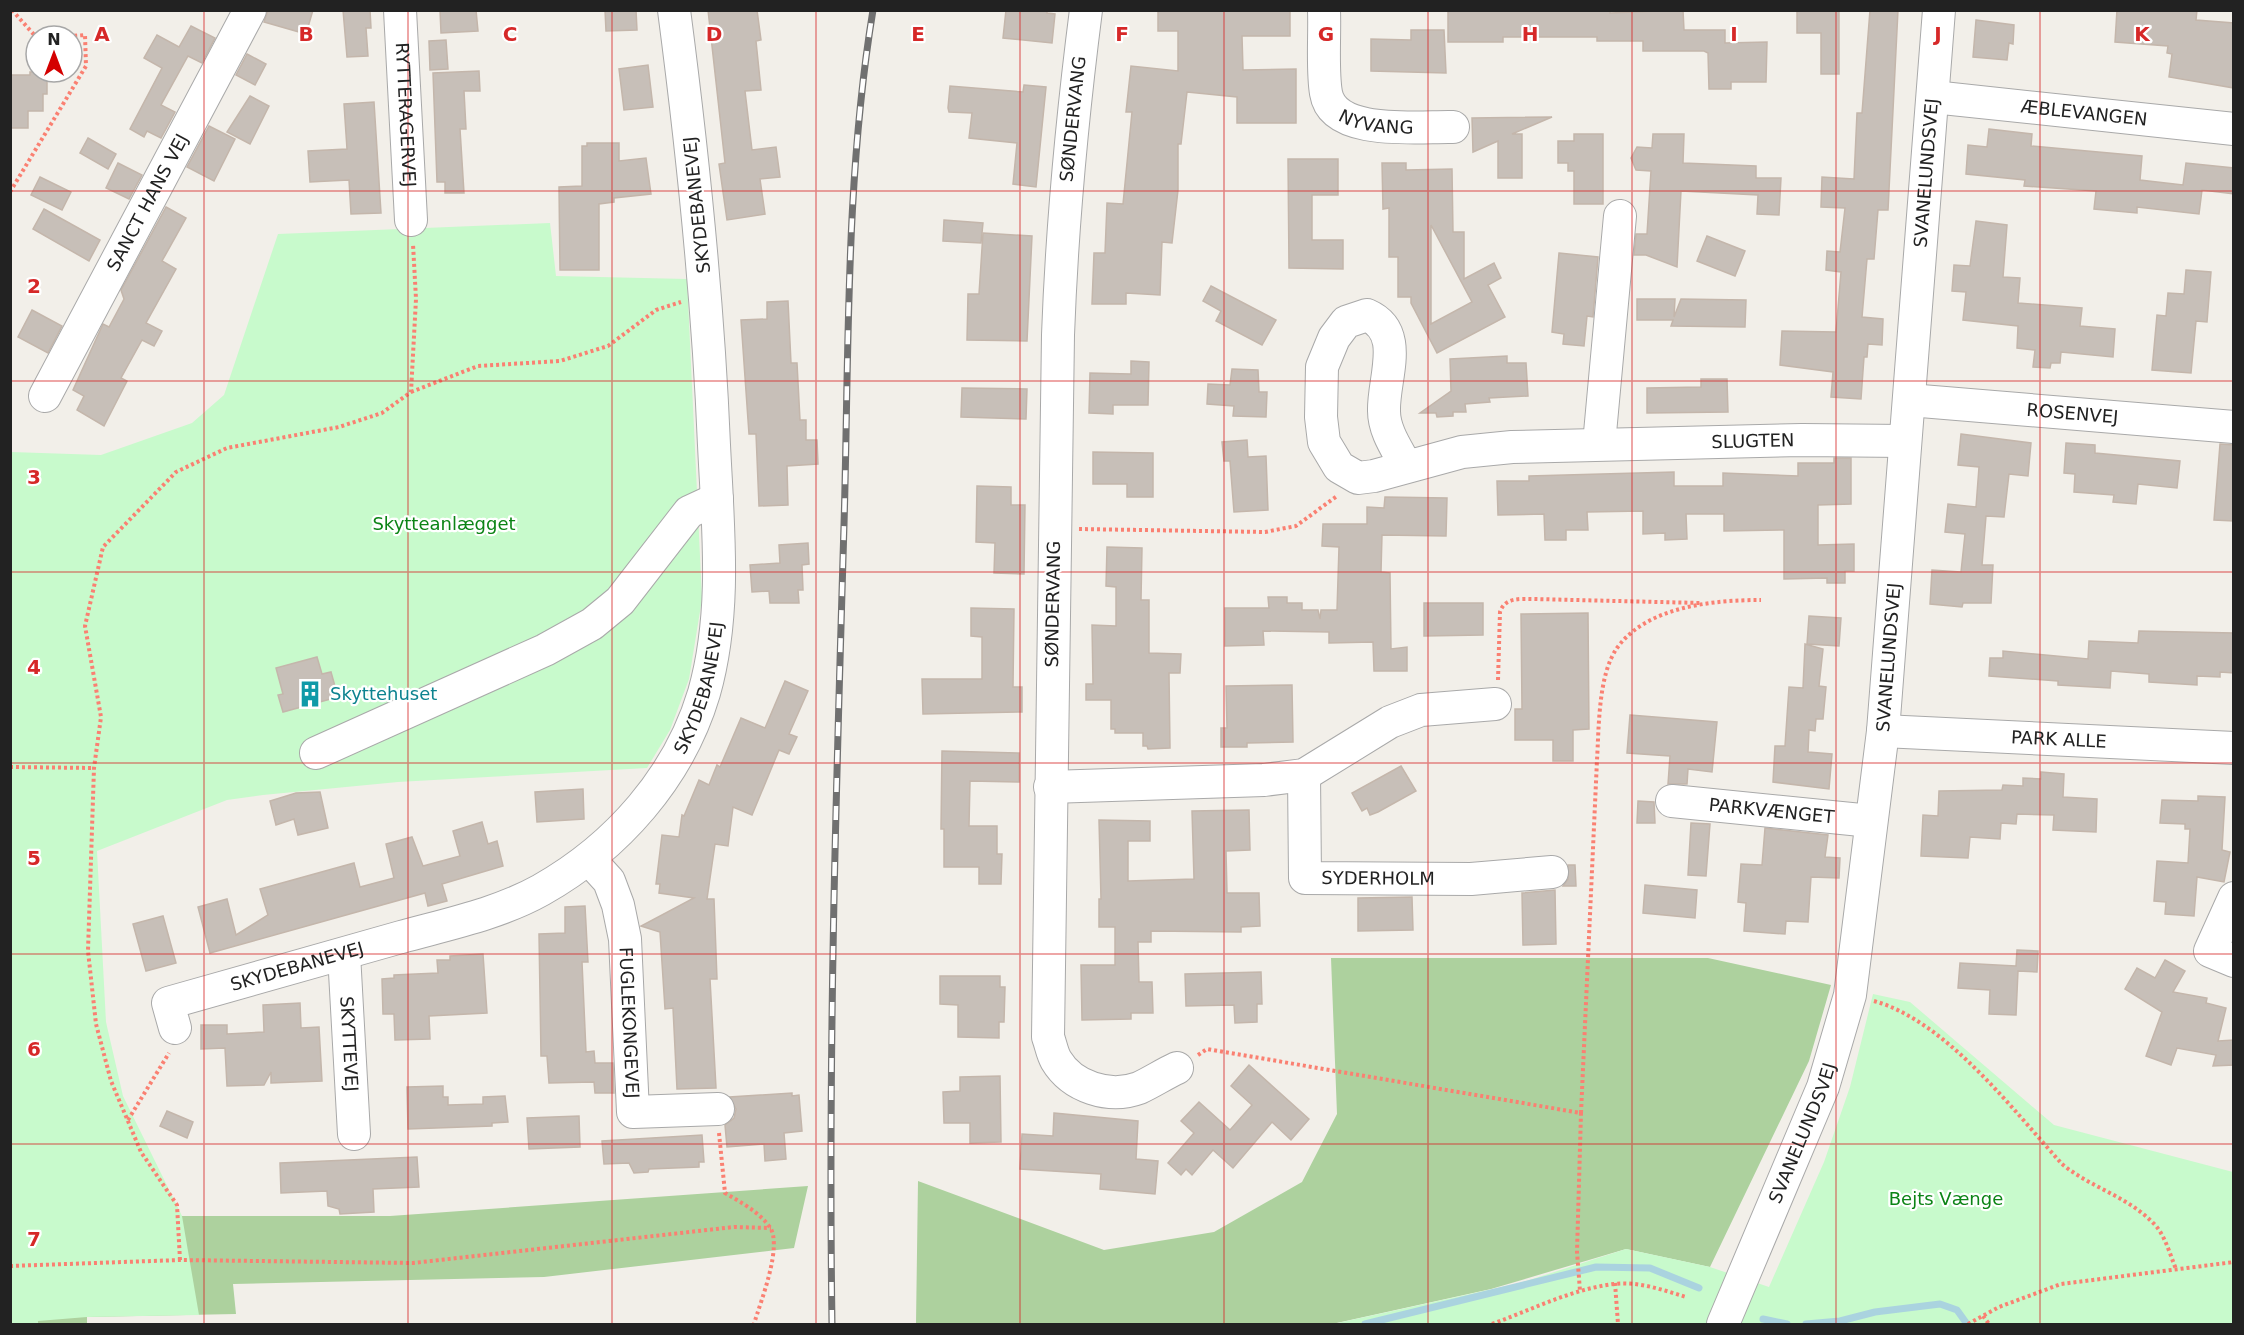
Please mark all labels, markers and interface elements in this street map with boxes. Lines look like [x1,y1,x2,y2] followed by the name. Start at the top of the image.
[94,22,110,46] text: A
[298,22,314,46] text: B
[503,22,517,46] text: C
[706,22,722,46] text: D
[911,22,925,46] text: E
[1115,22,1129,46] text: F
[1318,22,1334,46] text: G
[1522,22,1538,46] text: H
[1730,22,1738,46] text: I
[1932,22,1942,46] text: J
[2134,22,2151,46] text: K
[24,24,84,84] north arrow
[47,30,61,49] text: N
[392,42,420,188] street label: RYTTERAGERVEJ
[1055,55,1090,183] street label: SØNDERVANG
[2020,95,2148,130] street label: ÆBLEVANGEN
[1910,97,1942,248] street label: SVANELUNDSVEJ
[1335,105,1414,138] street label: NYVANG
[102,130,192,275] street label: SANCT HANS VEJ
[679,136,714,274] street label: SKYDEBANEVEJ
[27,274,41,298] text: 2
[2026,399,2119,427] street label: ROSENVEJ
[1711,429,1795,452] street label: SLUGTEN
[27,465,41,489] text: 3
[372,513,516,534] park label: Skytteanlægget
[1041,540,1064,668] street label: SØNDERVANG
[1872,582,1904,733] street label: SVANELUNDSVEJ
[669,621,727,757] street label: SKYDEBANEVEJ
[27,655,41,679] text: 4
[295,679,325,709] building icon: Skyttehuset
[330,683,437,704] place label: Skyttehuset
[2010,726,2107,752] street label: PARK ALLE
[1708,794,1836,827] street label: PARKVÆNGET
[27,846,41,870] text: 5
[1321,867,1435,889] street label: SYDERHOLM
[228,937,366,995] street label: SKYDEBANEVEJ
[615,947,643,1099] street label: FUGLEKONGEVEJ
[336,995,363,1092] street label: SKYTTEVEJ
[27,1037,41,1061] text: 6
[1764,1060,1840,1206] street label: SVANELUNDSVEJ
[1889,1188,2003,1209] park label: Bejts Vænge
[27,1227,41,1251] text: 7

